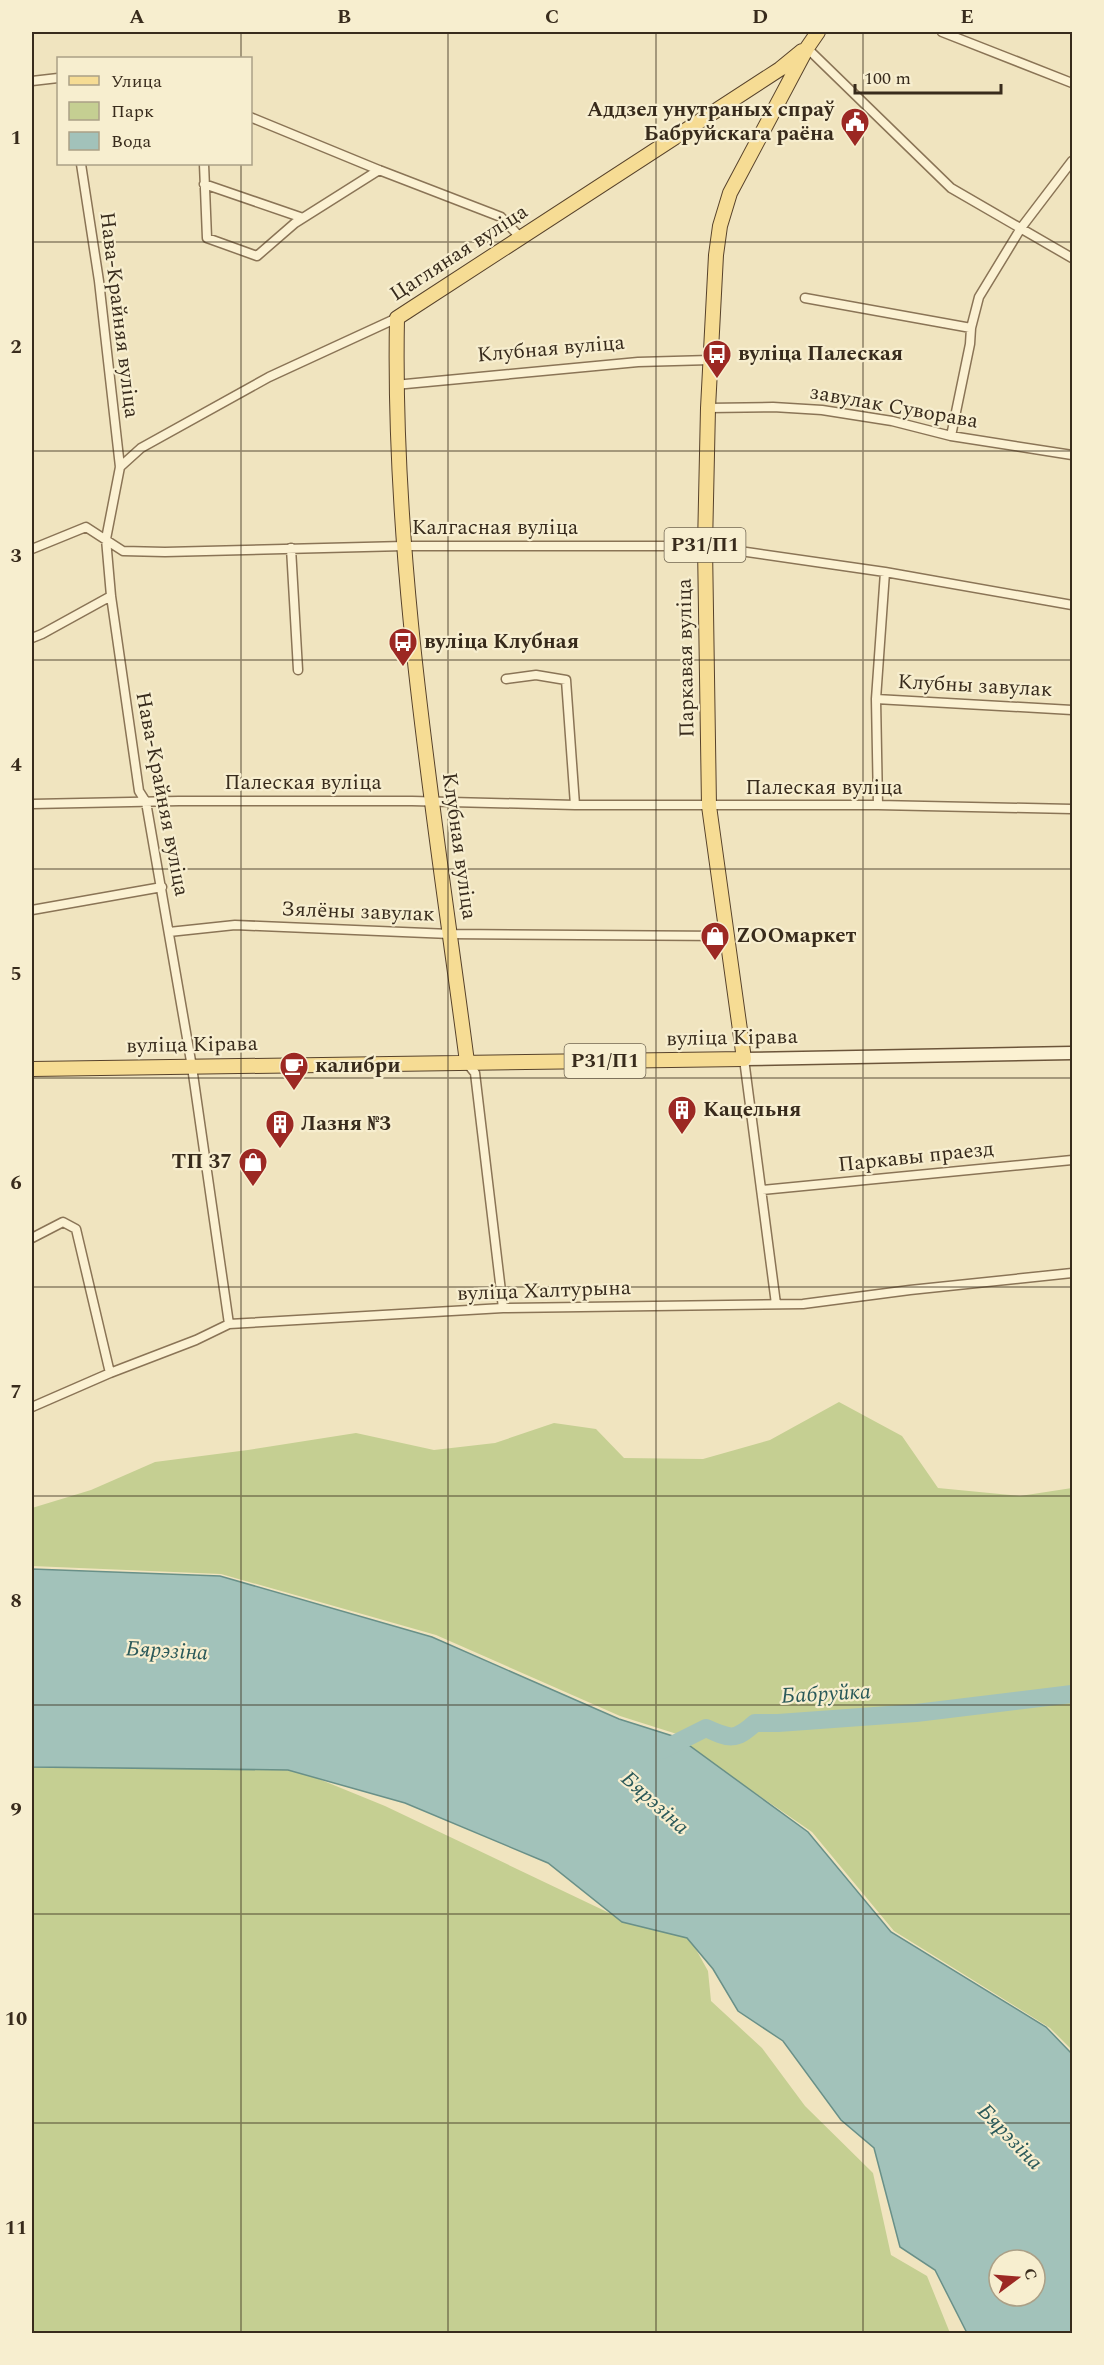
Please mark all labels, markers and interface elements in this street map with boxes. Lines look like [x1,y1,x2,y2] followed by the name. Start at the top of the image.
[129,2,145,32] text: A
[337,2,351,32] text: B
[545,2,559,32] text: C
[752,2,768,32] text: D
[960,2,974,32] text: E
[57,57,252,165] legend
[855,57,1000,95] scale bar
[864,65,911,92] text: 100 m
[111,68,162,95] text: Улица
[587,94,835,150] place label: Аддзел унутраных спраў Бабруйскага раёна
[111,98,154,125] text: Парк
[839,106,871,148] public building icon: Аддзел унутраных спраў Бабруйскага раёна
[10,123,22,153] text: 1
[111,128,151,155] text: Вода
[384,196,535,310] street label: Цагляная вуліца
[90,210,148,421] street label: Нава-Крайняя вуліца
[476,327,627,371] street label: Клубная вуліца
[10,332,22,362] text: 2
[701,338,733,380] bus stop icon: вуліца Палеская
[738,338,903,370] place label: вуліца Палеская
[807,376,981,438] street label: завулак Суворава
[412,512,579,544] street label: Калгасная вуліца
[664,528,746,562] road number: Р31/П1
[10,541,22,571] text: 3
[669,577,703,738] street label: Паркавая вуліца
[387,626,419,668] bus stop icon: вуліца Клубная
[424,626,579,658] place label: вуліца Клубная
[897,666,1054,706] street label: Клубны завулак
[126,689,198,900] street label: Нава-Крайняя вуліца
[10,750,22,780] text: 4
[224,767,382,799] street label: Палеская вуліца
[433,770,485,922] street label: Клубная вуліца
[745,772,903,804] street label: Палеская вуліца
[281,893,436,931] street label: Зялёны завулак
[699,920,731,962] shop icon: ZOOмаркет
[736,920,857,952] place label: ZOOмаркет
[10,959,22,989] text: 5
[666,1021,799,1055] street label: вуліца Кірава
[126,1028,259,1062] street label: вуліца Кірава
[564,1044,646,1078] road number: Р31/П1
[278,1050,310,1092] cafe icon: калибри
[315,1050,401,1082] place label: калибри
[666,1094,698,1136] building icon: Кацельня
[703,1094,801,1126] place label: Кацельня
[264,1108,296,1150] building icon: Лазня №3
[301,1108,391,1140] place label: Лазня №3
[836,1133,996,1181] street label: Паркавы праезд
[171,1146,232,1178] place label: ТП 37
[237,1146,269,1188] shop icon: ТП 37
[10,1168,22,1198] text: 6
[456,1272,632,1310] street label: вуліца Халтурына
[10,1377,22,1407] text: 7
[10,1586,22,1616] text: 8
[125,1632,209,1670] water label: Бярэзіна
[780,1675,872,1713] water label: Бабруйка
[613,1763,697,1843] water label: Бярэзіна
[10,1795,22,1825] text: 9
[5,2004,27,2034] text: 10
[970,2096,1050,2178] water label: Бярэзіна
[5,2213,27,2243] text: 11
[987,2248,1047,2308] north arrow
[1017,2265,1044,2283] text: С

